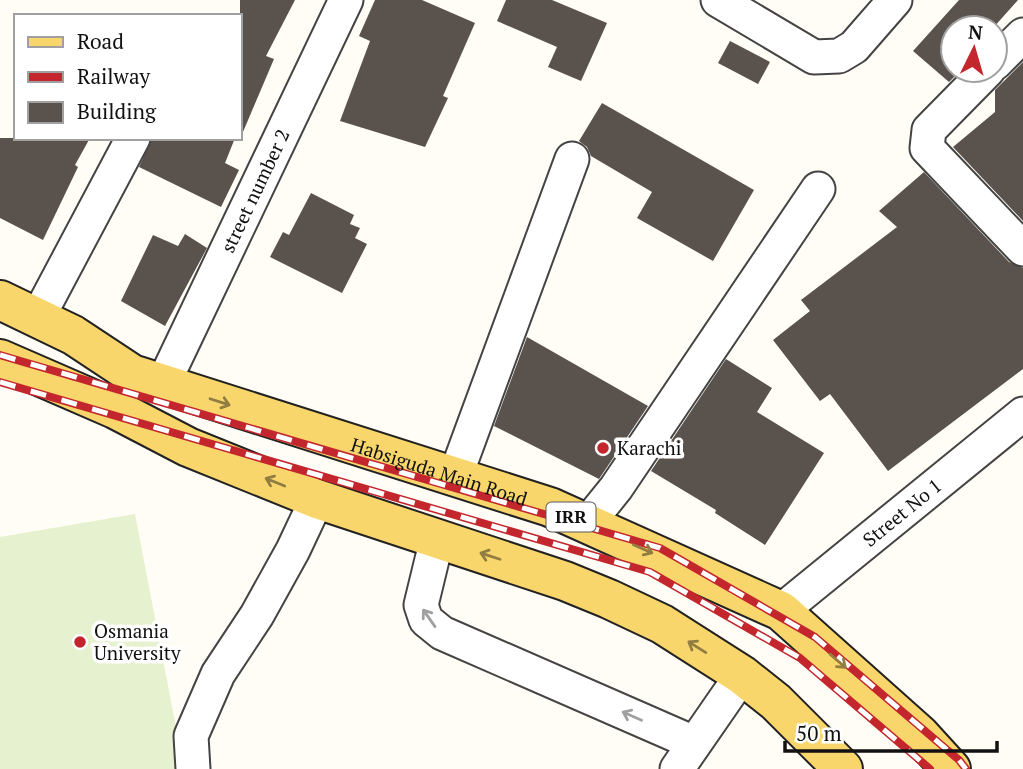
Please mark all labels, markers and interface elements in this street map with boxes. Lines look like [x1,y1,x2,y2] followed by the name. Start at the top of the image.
[14,14,242,140] legend
[939,14,1009,84] north arrow
[967,18,984,45] text: N
[77,27,124,55] text: Road
[77,62,151,90] text: Railway
[77,97,157,125] text: Building
[215,125,295,256] street label: street number 2
[209,397,231,409] one-way arrow
[348,431,531,511] street label: Habsiguda Main Road
[617,435,682,460] place label: Karachi
[595,440,611,456] marker: Karachi
[857,473,946,552] street label: Street No 1
[264,475,286,488] one-way arrow
[546,503,596,532] road number: IRR
[632,543,653,556] one-way arrow
[479,549,501,561] one-way arrow
[422,609,436,628] one-way arrow
[94,618,181,665] place label: Osmania University
[72,634,88,650] marker: Osmania University
[688,639,708,653] one-way arrow
[829,653,847,669] one-way arrow
[622,709,643,722] one-way arrow
[785,710,997,754] scale bar
[796,719,842,747] text: 50 m

